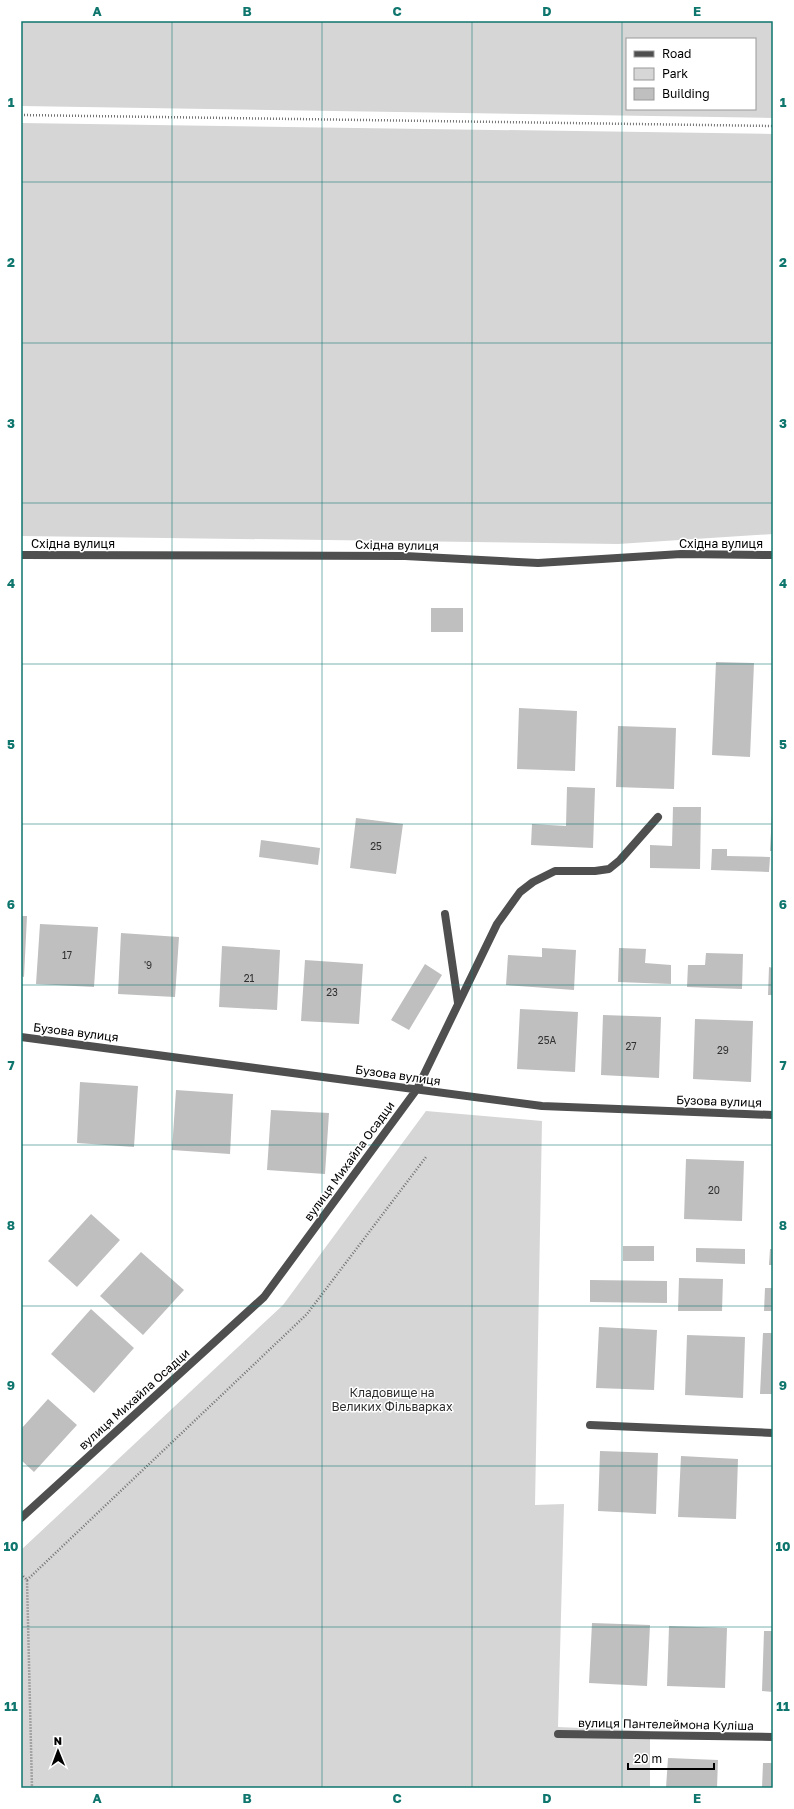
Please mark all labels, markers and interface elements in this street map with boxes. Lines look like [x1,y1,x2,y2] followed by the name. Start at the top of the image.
[92,3,102,19] text: A
[242,3,252,19] text: B
[392,3,402,19] text: C
[542,3,552,19] text: D
[693,3,701,19] text: E
[626,38,756,110] legend
[662,46,691,61] text: Road
[662,66,688,81] text: Park
[662,86,710,101] text: Building
[8,94,15,110] text: 1
[780,94,787,110] text: 1
[7,254,15,270] text: 2
[779,254,787,270] text: 2
[7,415,15,431] text: 3
[779,415,787,431] text: 3
[31,536,115,551] street label: Східна вулиця
[679,536,763,551] street label: Східна вулиця
[355,537,439,553] street label: Східна вулиця
[7,575,15,591] text: 4
[779,575,787,591] text: 4
[7,736,15,752] text: 5
[779,736,787,752] text: 5
[370,840,382,852] house number: 25
[7,896,15,912] text: 6
[779,896,787,912] text: 6
[62,949,72,961] house number: 17
[144,959,152,971] house number: '9
[244,972,254,984] house number: 21
[326,986,338,998] house number: 23
[32,1019,120,1045] street label: Бузова вулиця
[538,1034,556,1046] house number: 25А
[625,1040,637,1052] house number: 27
[717,1044,729,1056] house number: 29
[7,1057,15,1073] text: 7
[779,1057,787,1073] text: 7
[354,1062,442,1088] street label: Бузова вулиця
[676,1092,762,1110] street label: Бузова вулиця
[301,1098,397,1224] street label: вулиця Михайла Осадци
[708,1184,720,1196] house number: 20
[7,1217,15,1233] text: 8
[779,1217,787,1233] text: 8
[75,1345,193,1453] street label: вулиця Михайла Осадци
[7,1377,15,1393] text: 9
[779,1377,787,1393] text: 9
[332,1385,453,1414] park label: Кладовище на Великих Фільварках
[3,1538,19,1554] text: 10
[775,1538,791,1554] text: 10
[4,1698,18,1714] text: 11
[776,1698,790,1714] text: 11
[578,1715,754,1733] street label: вулиця Пантелеймона Куліша
[38,1731,78,1771] north arrow
[54,1734,62,1747] text: N
[628,1745,714,1771] scale bar
[634,1751,662,1766] text: 20 m
[92,1790,102,1806] text: A
[242,1790,252,1806] text: B
[392,1790,402,1806] text: C
[542,1790,552,1806] text: D
[693,1790,701,1806] text: E

